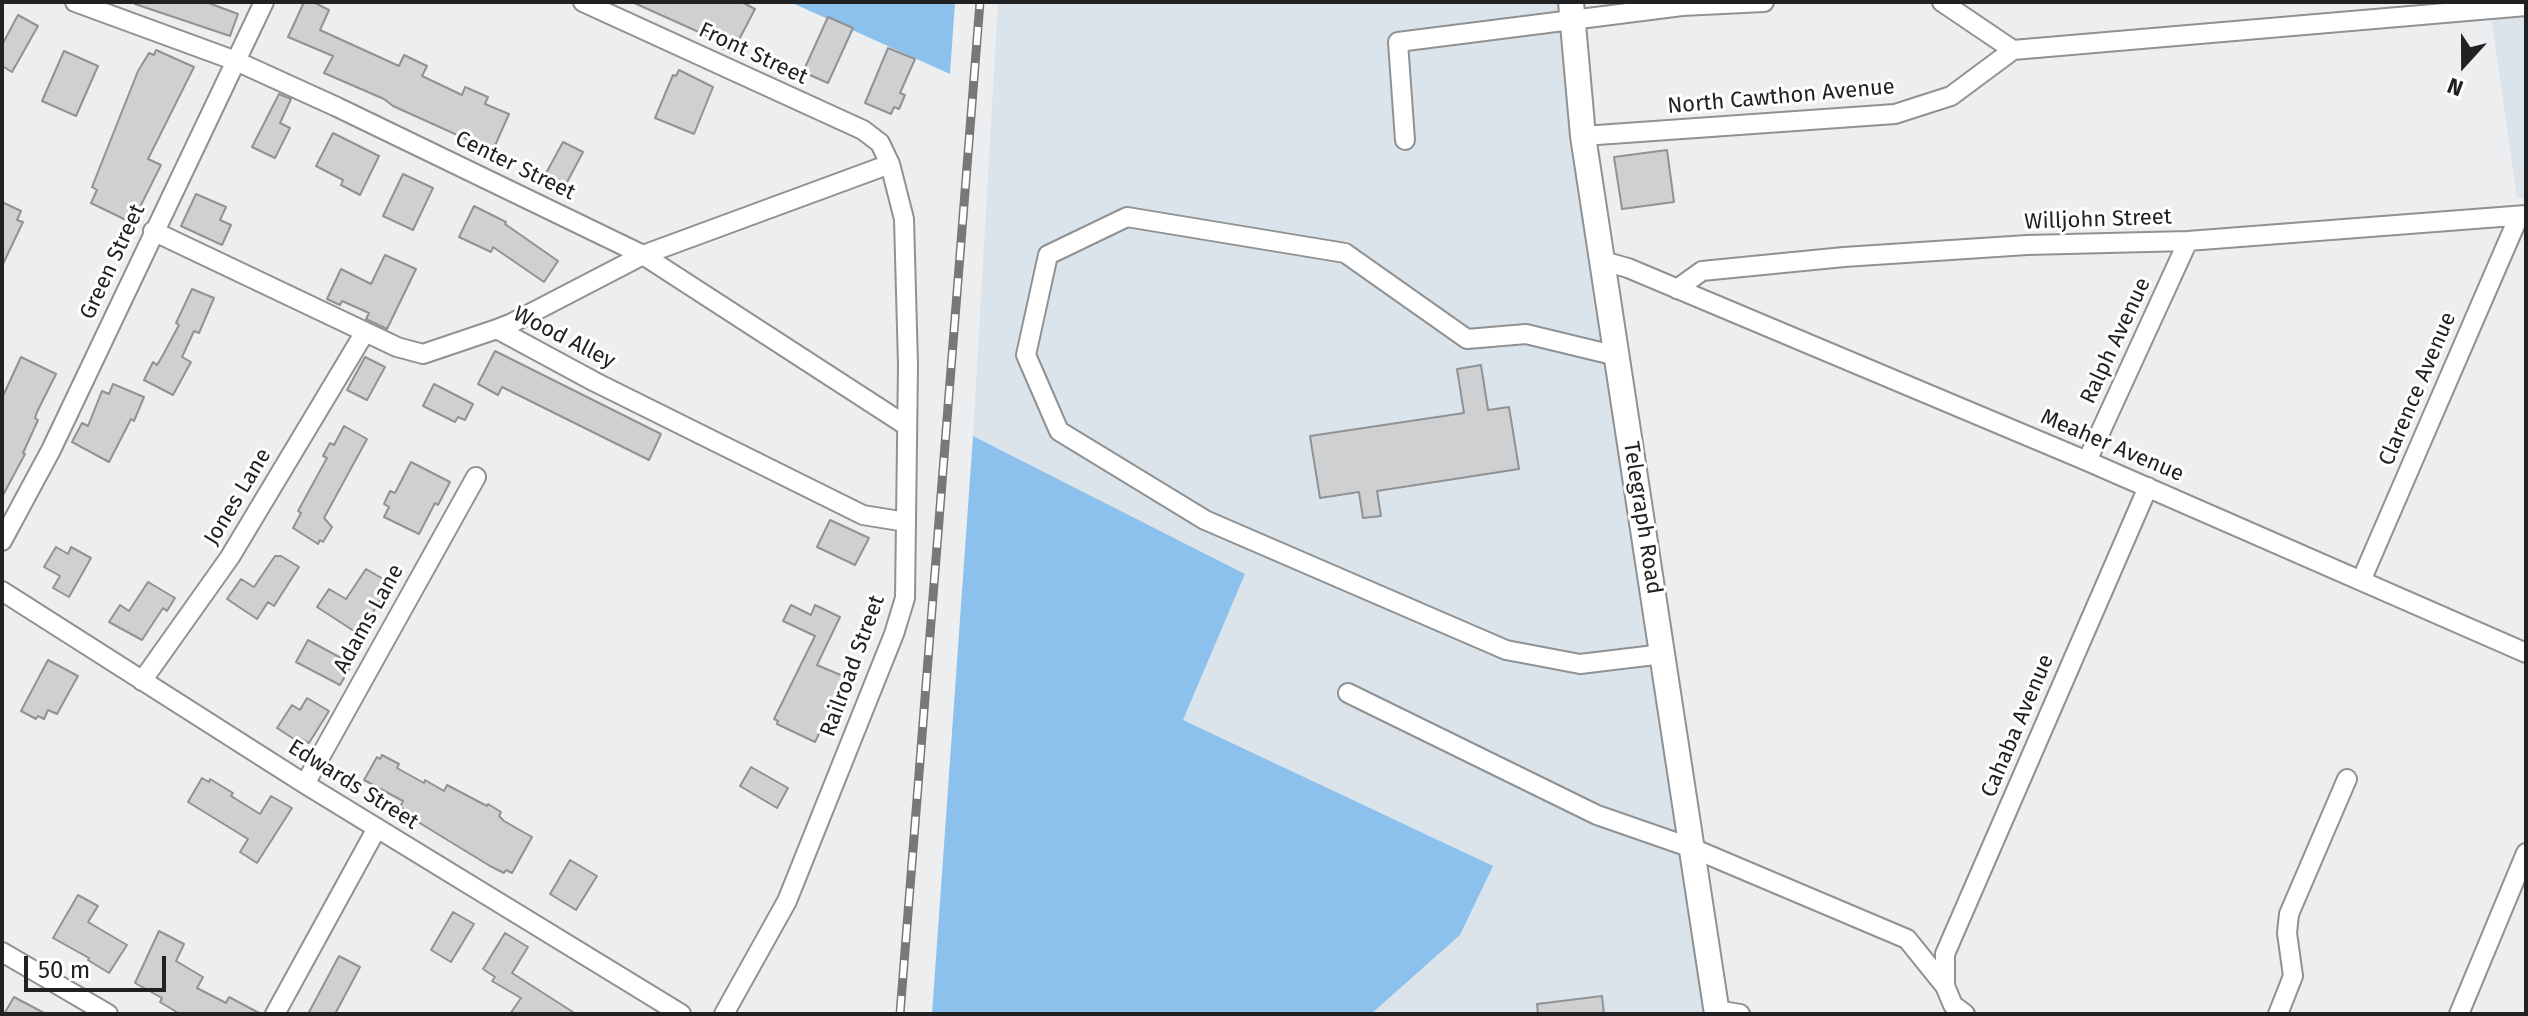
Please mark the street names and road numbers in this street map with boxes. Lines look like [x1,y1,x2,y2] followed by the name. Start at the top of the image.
[694,17,812,91] street label: Front Street
[1666,74,1896,120] street label: North Cawthon Avenue
[451,126,579,206] street label: Center Street
[75,200,151,324] street label: Green Street
[2024,204,2172,236] street label: Willjohn Street
[2075,274,2157,408] street label: Ralph Avenue
[509,301,619,375] street label: Wood Alley
[2374,308,2462,470] street label: Clarence Avenue
[2036,404,2188,488] street label: Meaher Avenue
[1617,440,1667,596] street label: Telegraph Road
[199,444,277,550] street label: Jones Lane
[328,560,410,678] street label: Adams Lane
[815,592,891,740] street label: Railroad Street
[1976,651,2060,801] street label: Cahaba Avenue
[283,734,423,836] street label: Edwards Street

